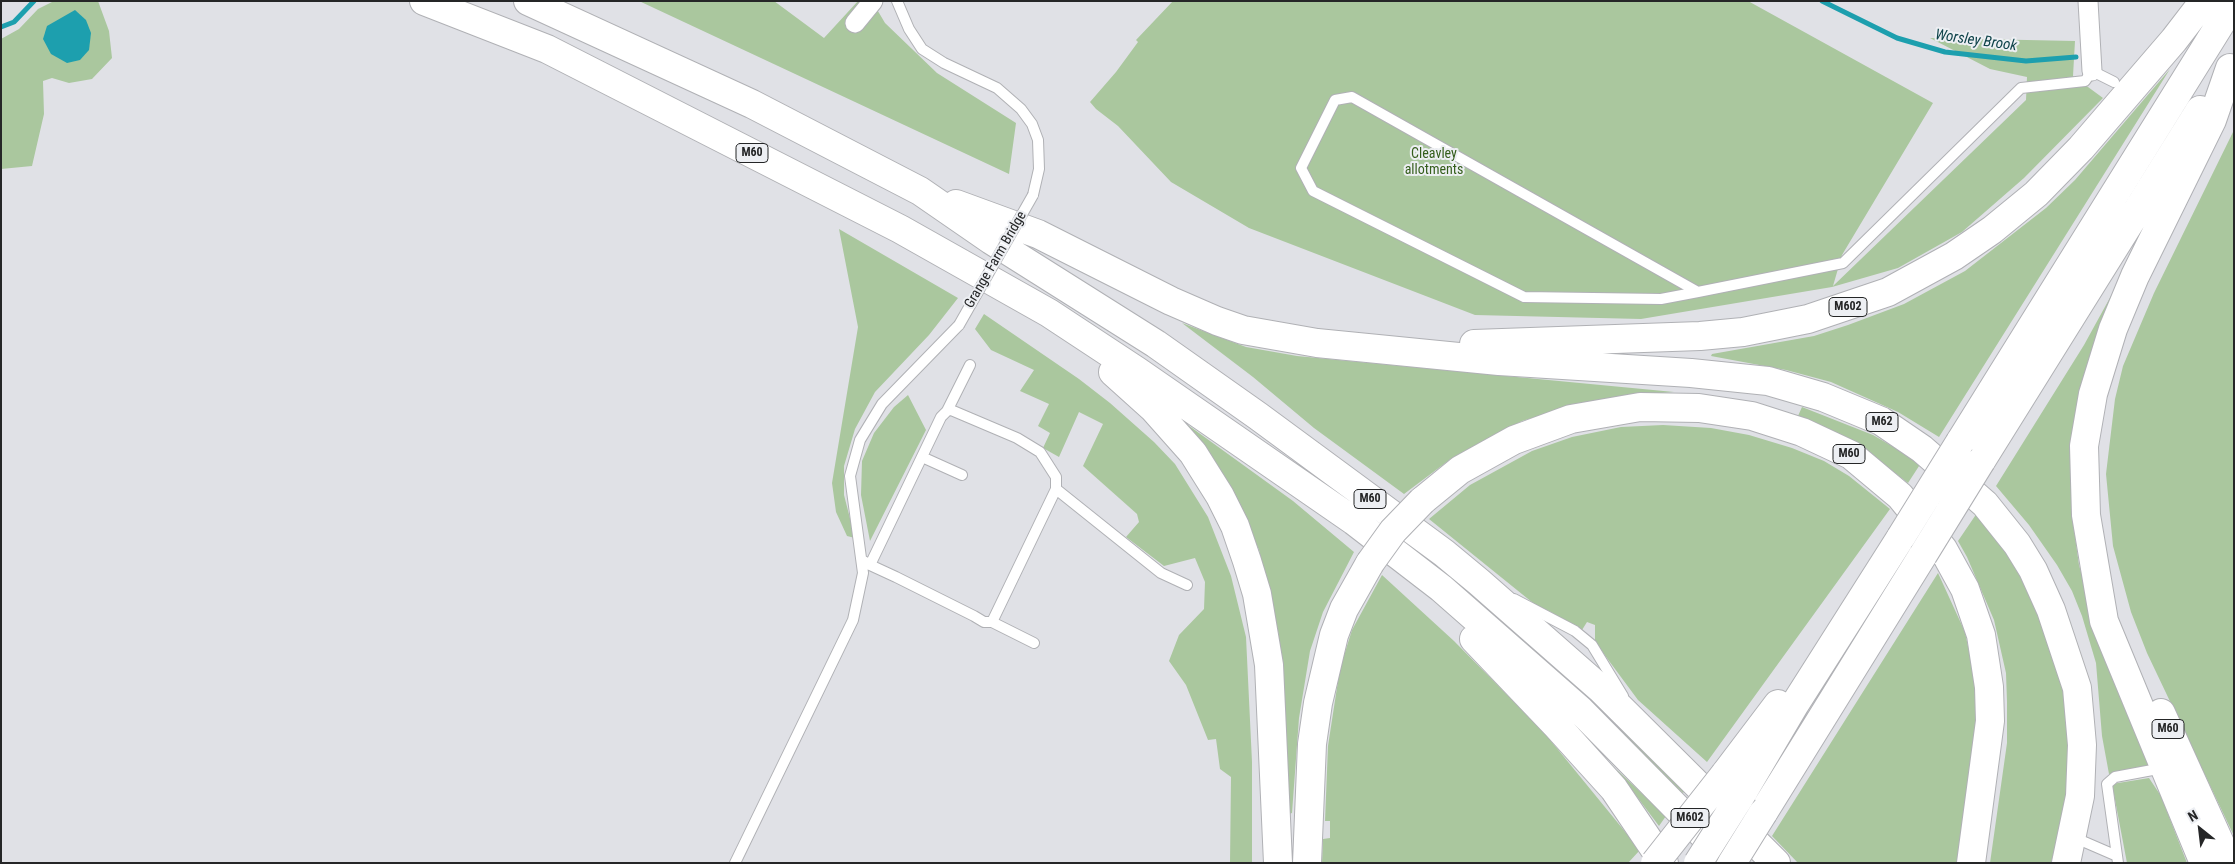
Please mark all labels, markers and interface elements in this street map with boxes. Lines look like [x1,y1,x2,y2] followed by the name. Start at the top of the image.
[1934,26,2018,56] water label: Worsley Brook
[736,144,768,162] road number: M60
[1405,146,1463,178] park label: Cleavley allotments
[961,209,1031,311] street label: Grange Farm Bridge
[1829,298,1867,316] road number: M602
[1866,412,1898,432] road number: M62
[1833,444,1865,464] road number: M60
[1354,489,1386,508] road number: M60
[2152,720,2184,739] road number: M60
[2175,804,2225,854] north arrow
[2185,807,2200,825] text: N
[1671,808,1709,828] road number: M602

